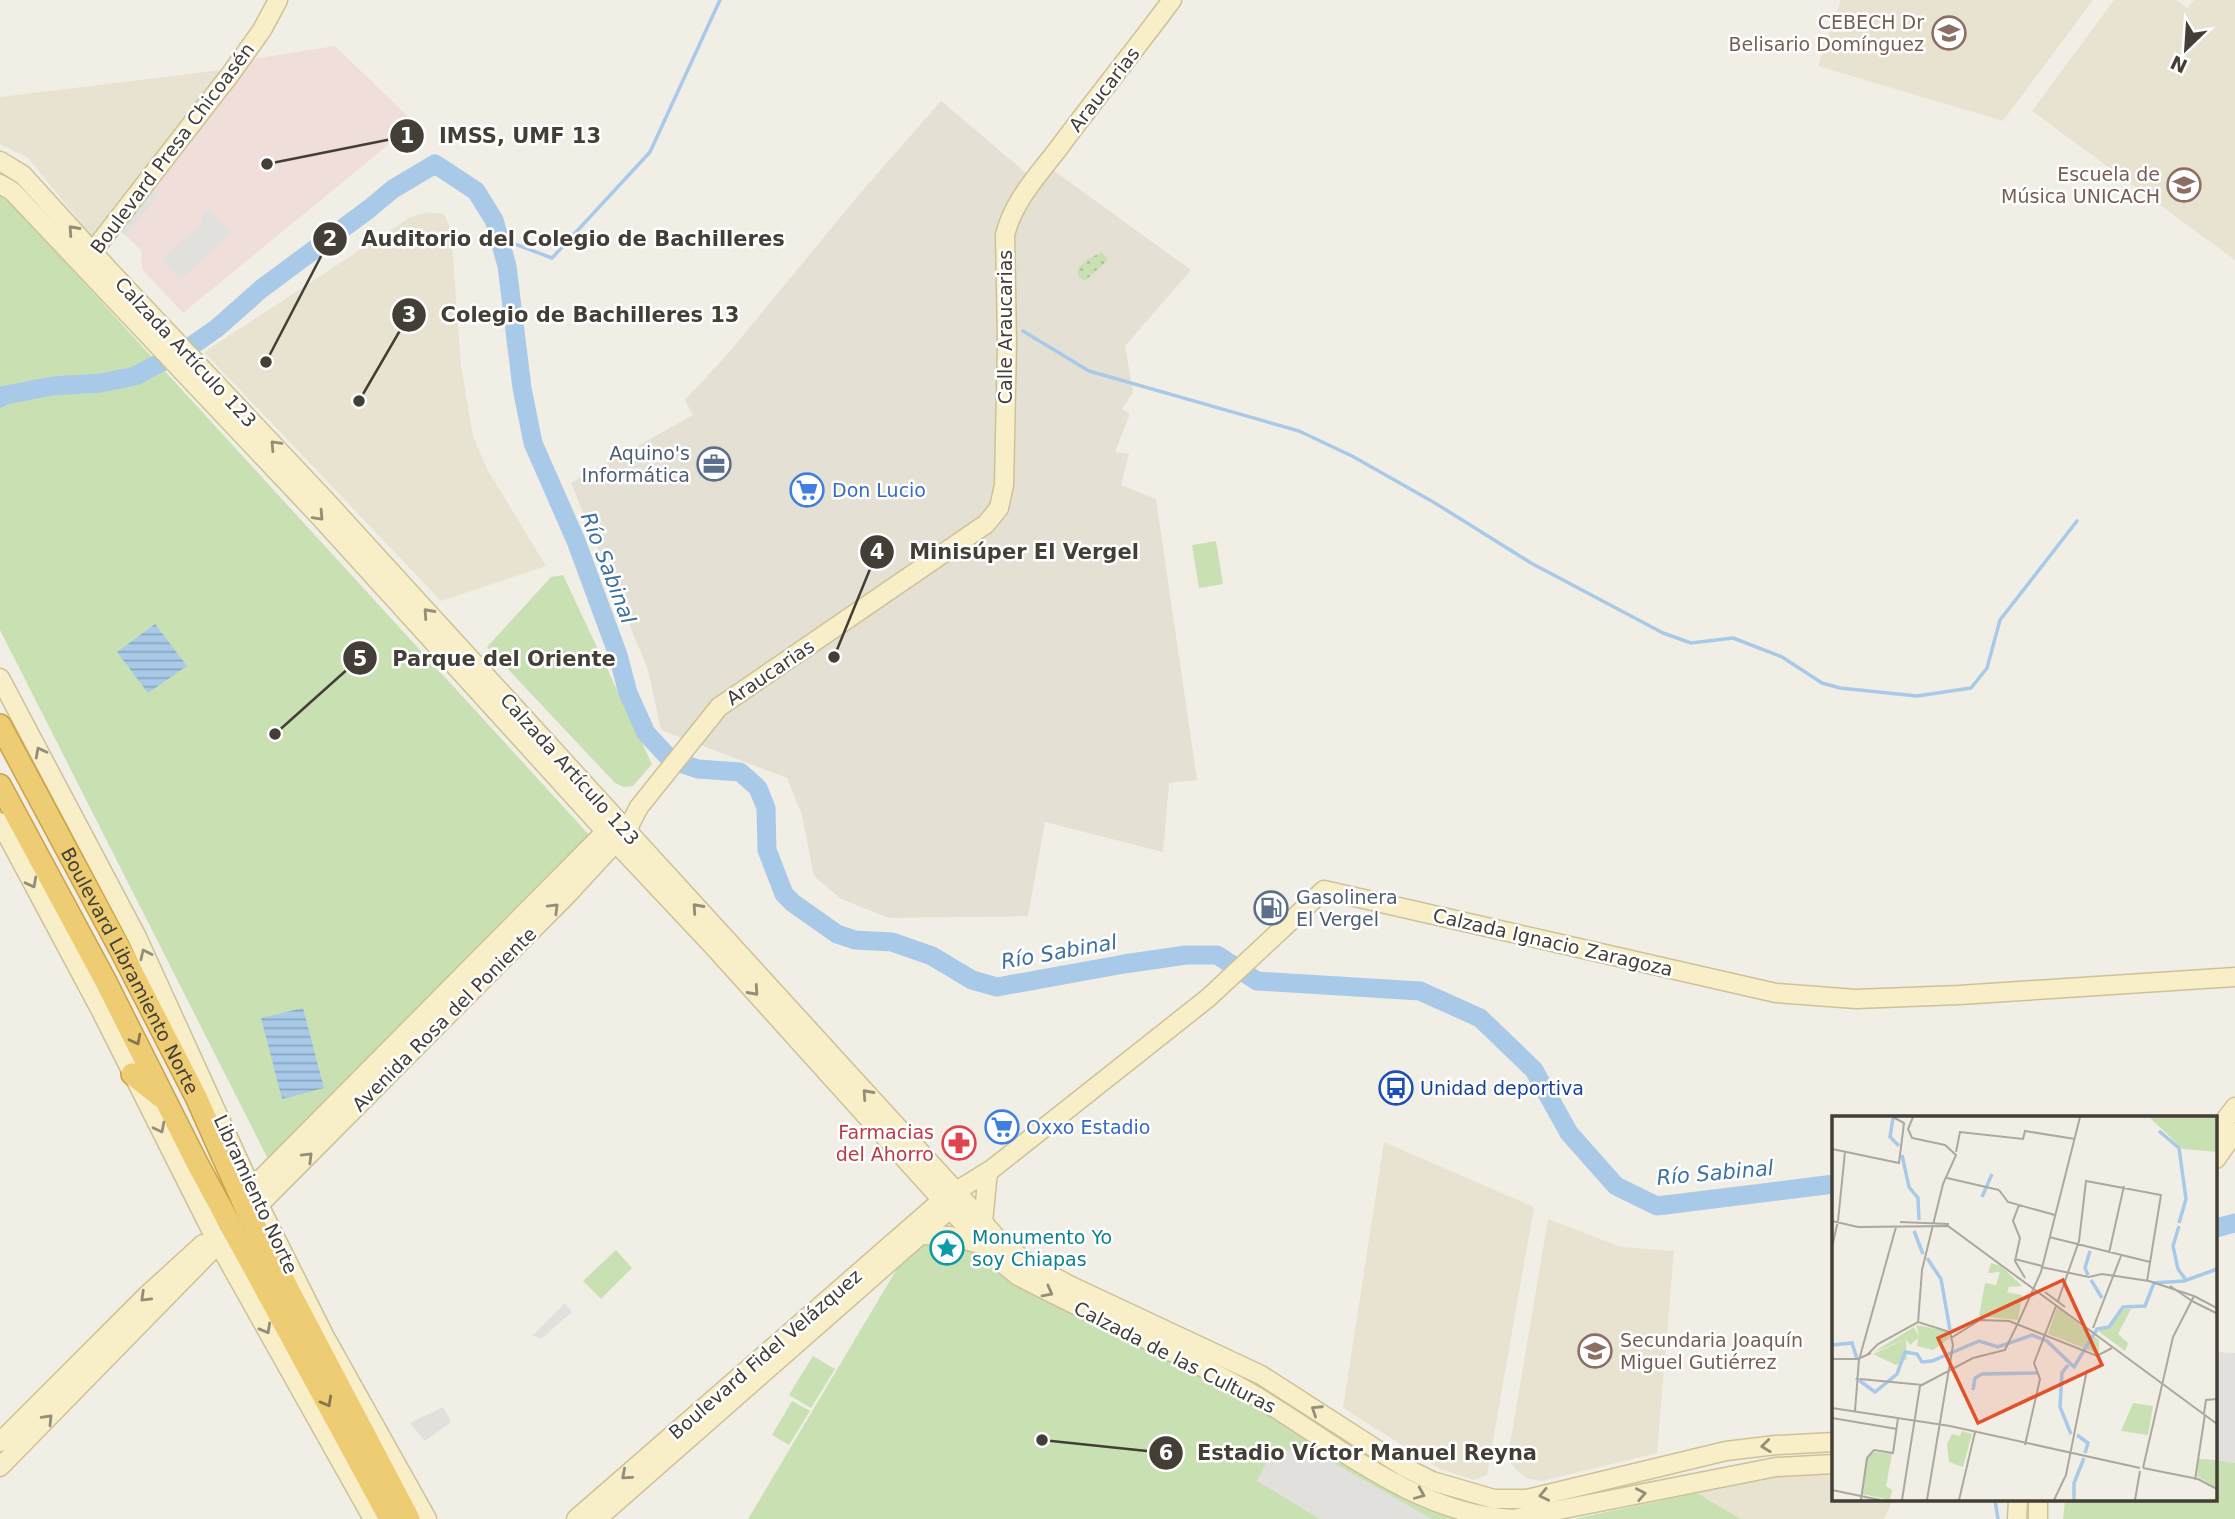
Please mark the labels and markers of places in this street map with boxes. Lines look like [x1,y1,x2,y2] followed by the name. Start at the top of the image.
[1729,11,1924,55] place label: CEBECH Dr Belisario Domínguez
[1930,14,1968,52] school or university icon: CEBECH Dr Belisario Domínguez
[390,115,615,157] callout: IMSS, UMF 13
[2001,163,2160,207] place label: Escuela de Música UNICACH
[2165,166,2203,204] school or university icon: Escuela de Música UNICACH
[312,218,799,260] callout: Auditorio del Colegio de Bachilleres
[392,294,754,336] callout: Colegio de Bachilleres 13
[582,442,690,486] place label: Aquino's Informática
[695,445,733,483] office icon: Aquino's Informática
[788,471,826,509] supermarket icon: Don Lucio
[832,479,926,501] place label: Don Lucio
[860,531,1152,573] callout: Minisúper El Vergel
[343,637,629,679] callout: Parque del Oriente
[1296,886,1398,930] place label: Gasolinera El Vergel
[1252,889,1290,927] fuel station icon: Gasolinera El Vergel
[1377,1069,1415,1107] bus stop icon: Unidad deportiva
[1420,1077,1584,1099] place label: Unidad deportiva
[983,1108,1021,1146] supermarket icon: Oxxo Estadio
[1026,1116,1150,1138] place label: Oxxo Estadio
[836,1121,934,1165] place label: Farmacias del Ahorro
[940,1124,978,1162] pharmacy icon: Farmacias del Ahorro
[972,1226,1112,1270] place label: Monumento Yo soy Chiapas
[928,1229,966,1267] place icon: Monumento Yo soy Chiapas
[1620,1329,1803,1373] place label: Secundaria Joaquín Miguel Gutiérrez
[1576,1332,1614,1370] school or university icon: Secundaria Joaquín Miguel Gutiérrez
[1148,1432,1551,1474] callout: Estadio Víctor Manuel Reyna

